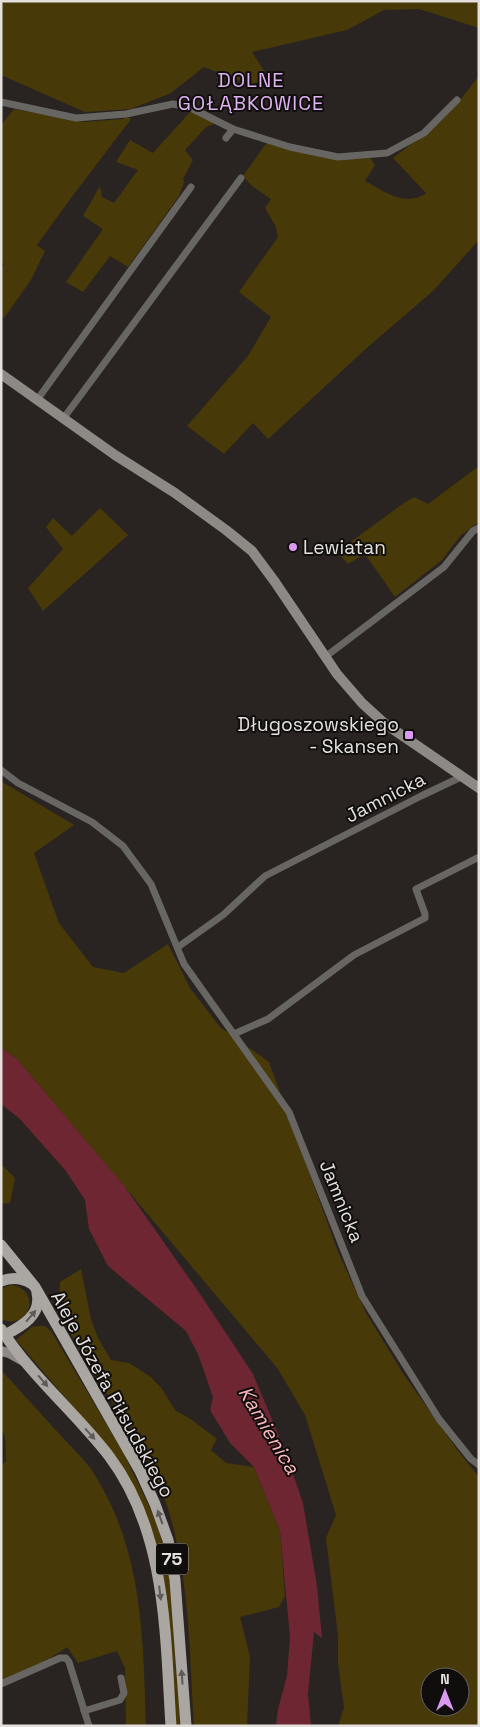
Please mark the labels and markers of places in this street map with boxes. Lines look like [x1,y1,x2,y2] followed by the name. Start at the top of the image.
[303,535,386,560] place label: Lewiatan
[287,541,299,553] marker: Lewiatan
[238,712,399,759] place label: Długoszowskiego - Skansen
[403,729,415,741] marker: Długoszowskiego - Skansen

